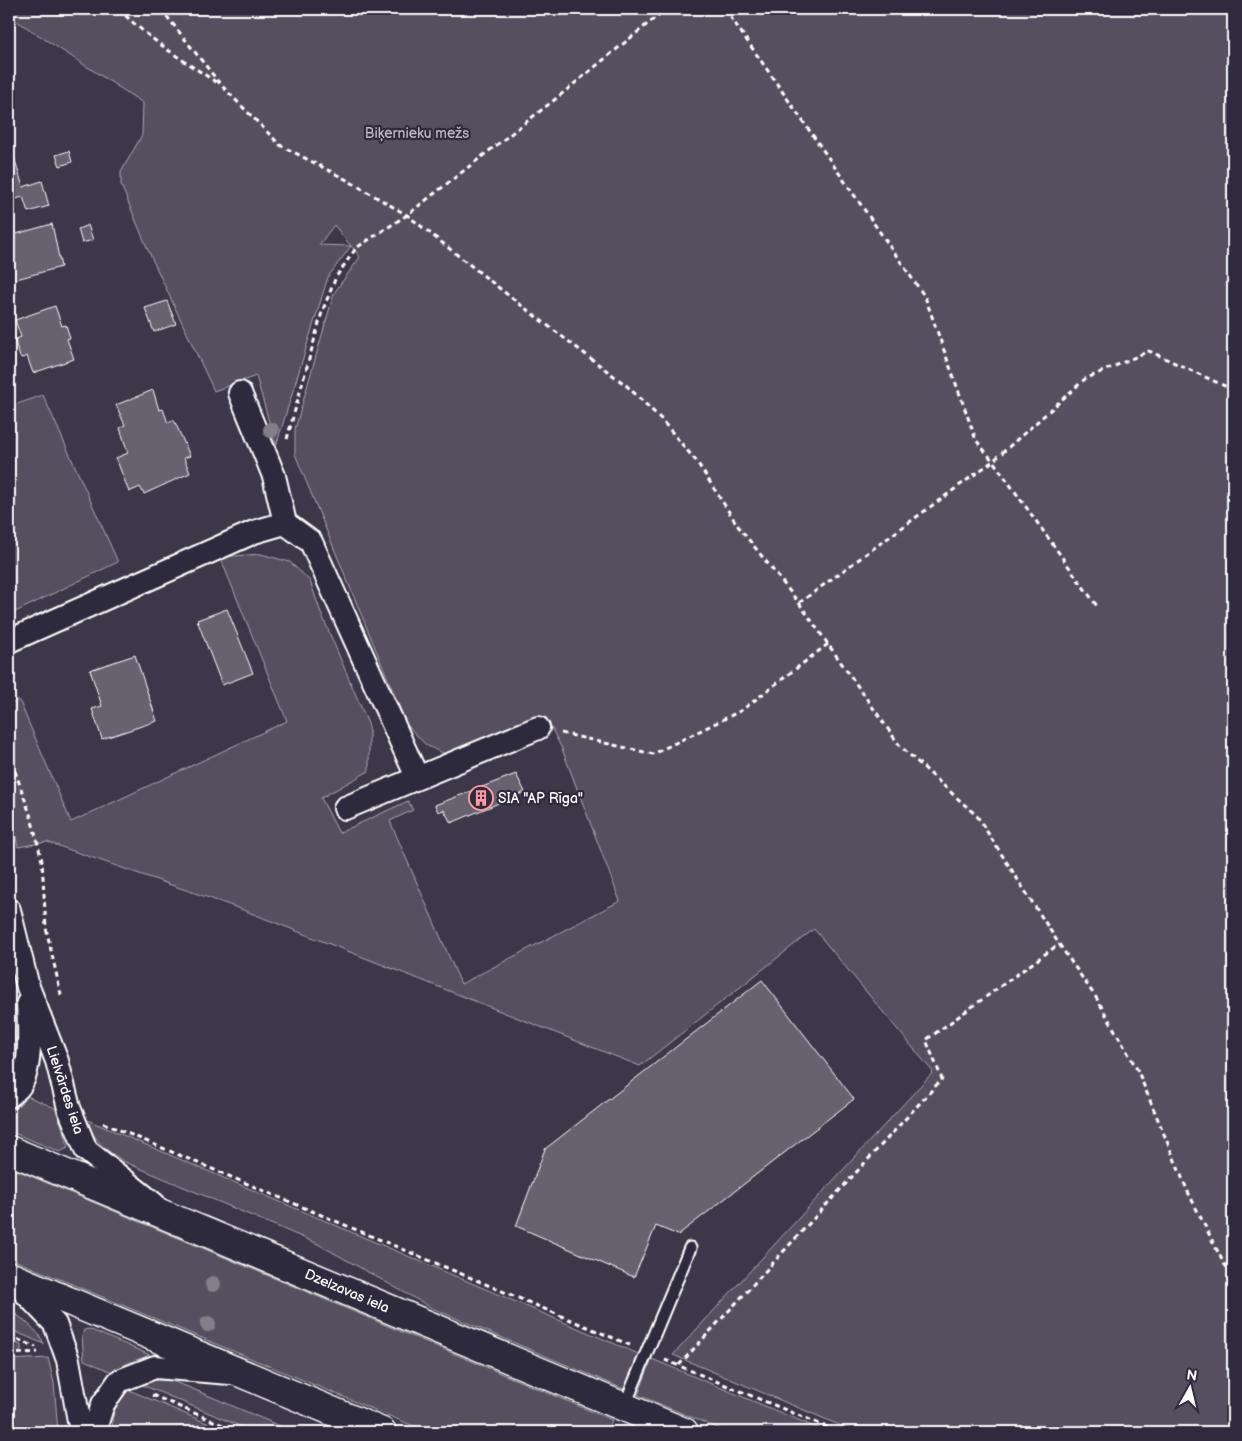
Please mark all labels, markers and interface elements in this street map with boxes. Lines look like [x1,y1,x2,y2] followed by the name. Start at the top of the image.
[365,125,469,142] park label: Biķernieku mežs
[468,785,494,811] building icon: SIA "AP Rīga"
[498,790,583,807] place label: SIA "AP Rīga"
[43,1044,87,1136] street label: Lielvārdes iela
[302,1266,392,1316] street label: Dzelzavas iela
[1164,1364,1214,1414] north arrow
[1185,1366,1198,1385] text: N

